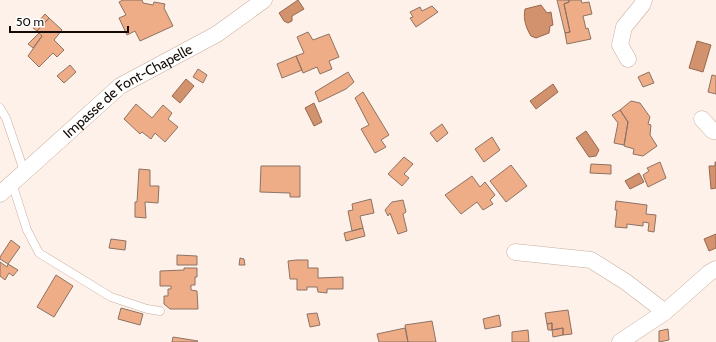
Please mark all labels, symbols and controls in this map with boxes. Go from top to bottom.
scale bar [10,8,128,34]
text: 50 m [16,14,44,29]
street label: Impasse de Font-Chapelle [59,40,196,142]

